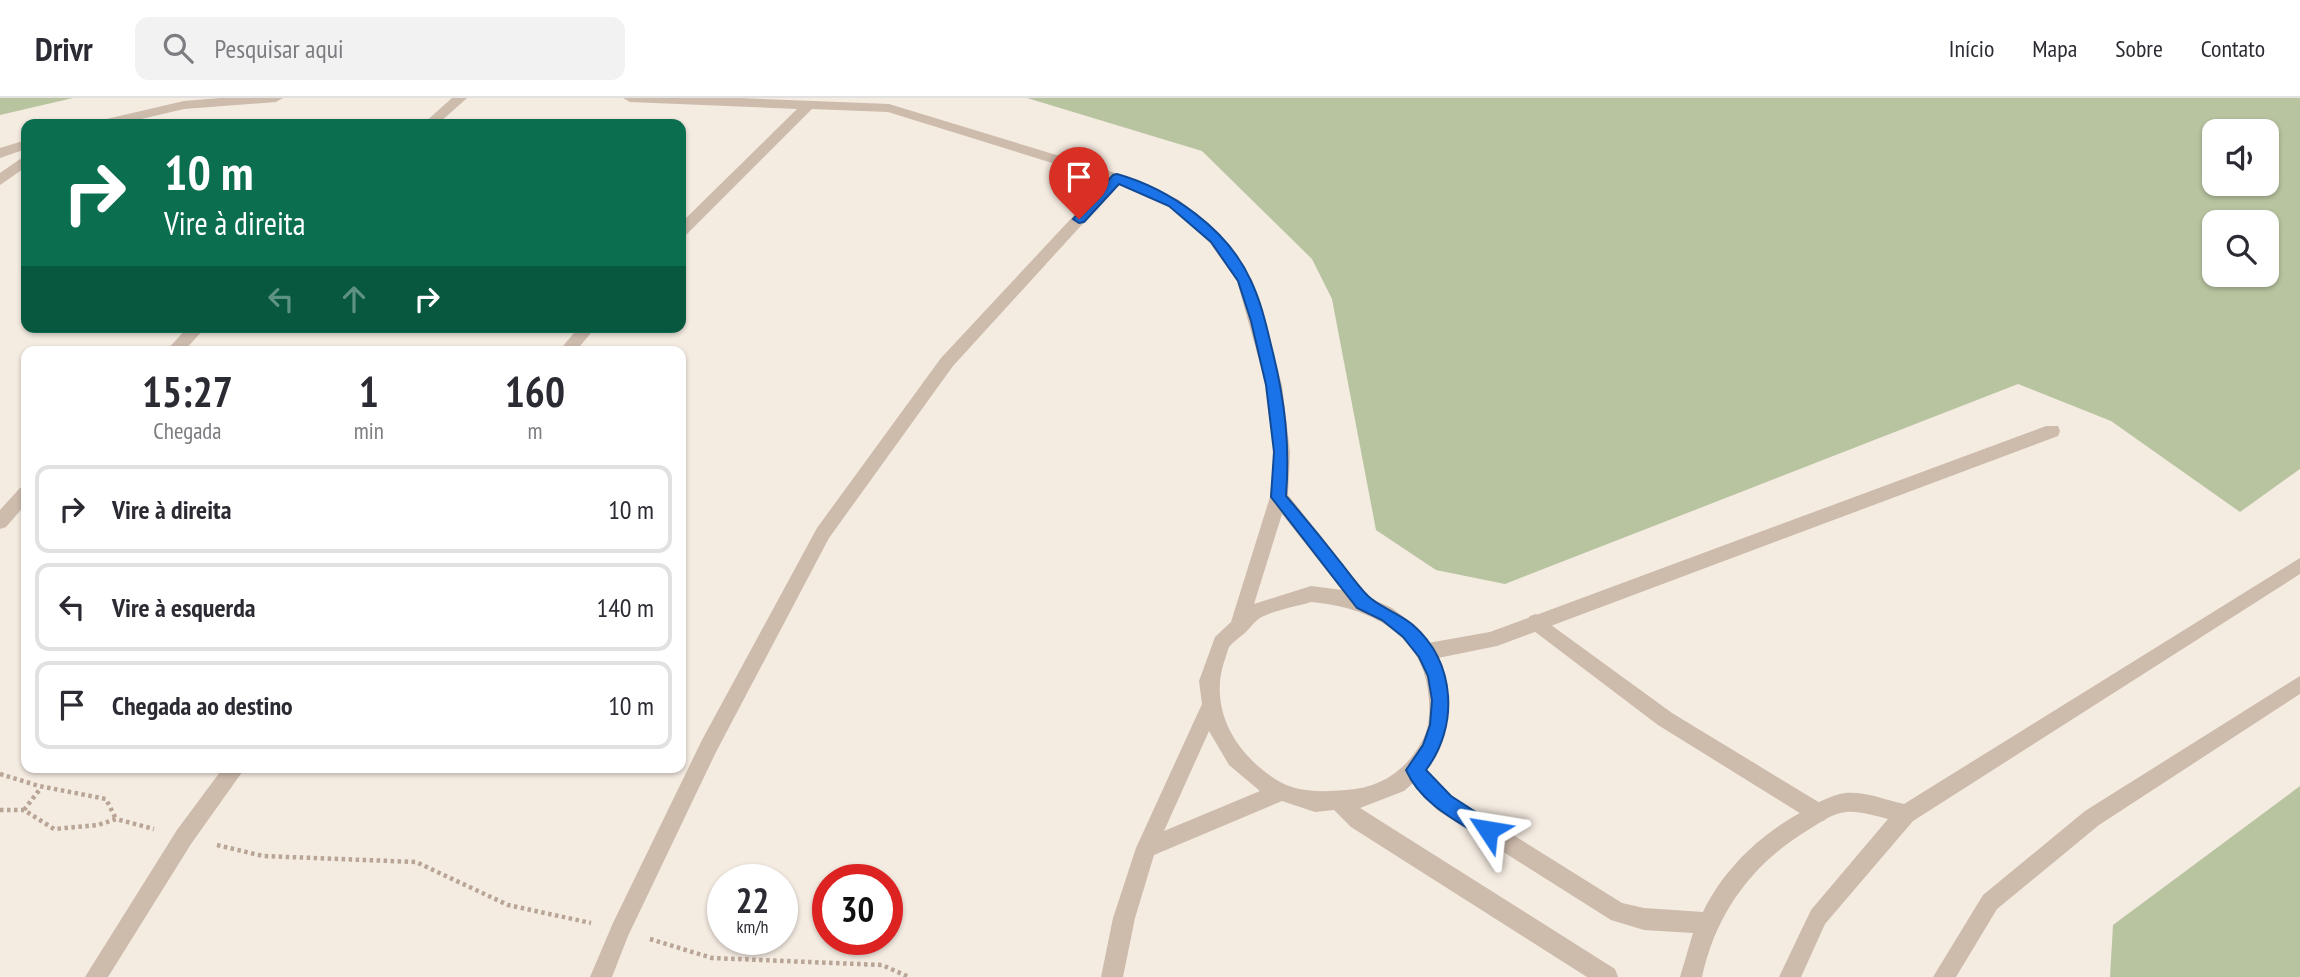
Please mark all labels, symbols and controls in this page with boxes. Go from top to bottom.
search box [135,17,625,80]
text: Drivr [35,27,93,70]
icon: search [159,29,197,67]
text: Pesquisar aqui [215,32,344,65]
text: Início [1949,33,1994,64]
text: Mapa [2032,33,2077,64]
text: Sobre [2115,33,2163,64]
text: Contato [2201,33,2265,64]
map controls [2202,119,2279,287]
button: sound [2202,119,2279,196]
text: 10 m [164,140,253,204]
icon: right [49,147,140,238]
pin [1049,147,1109,219]
icon: arrive [1060,158,1098,196]
text: Vire à direita [164,202,305,244]
button: search [2202,210,2279,287]
icon: left [262,280,300,318]
icon: ahead [335,280,373,318]
icon: right [408,280,446,318]
text: 15:27 [142,364,233,419]
text: 1 [359,364,379,419]
text: 160 [505,364,565,419]
text: Chegada [153,416,222,445]
text: min [354,416,384,445]
text: m [527,416,542,445]
icon: right [53,490,91,528]
text: Vire à direita [112,493,231,526]
text: 10 m [608,493,654,526]
icon: left [53,588,91,626]
text: Vire à esquerda [112,591,255,624]
text: 140 m [596,591,654,624]
icon: arrive [53,686,91,724]
text: Chegada ao destino [112,689,293,722]
text: 10 m [608,689,654,722]
position arrow [1451,793,1525,867]
speed limit sign: 30 [812,864,903,955]
text: 22 [736,877,769,923]
text: km/h [737,915,768,938]

